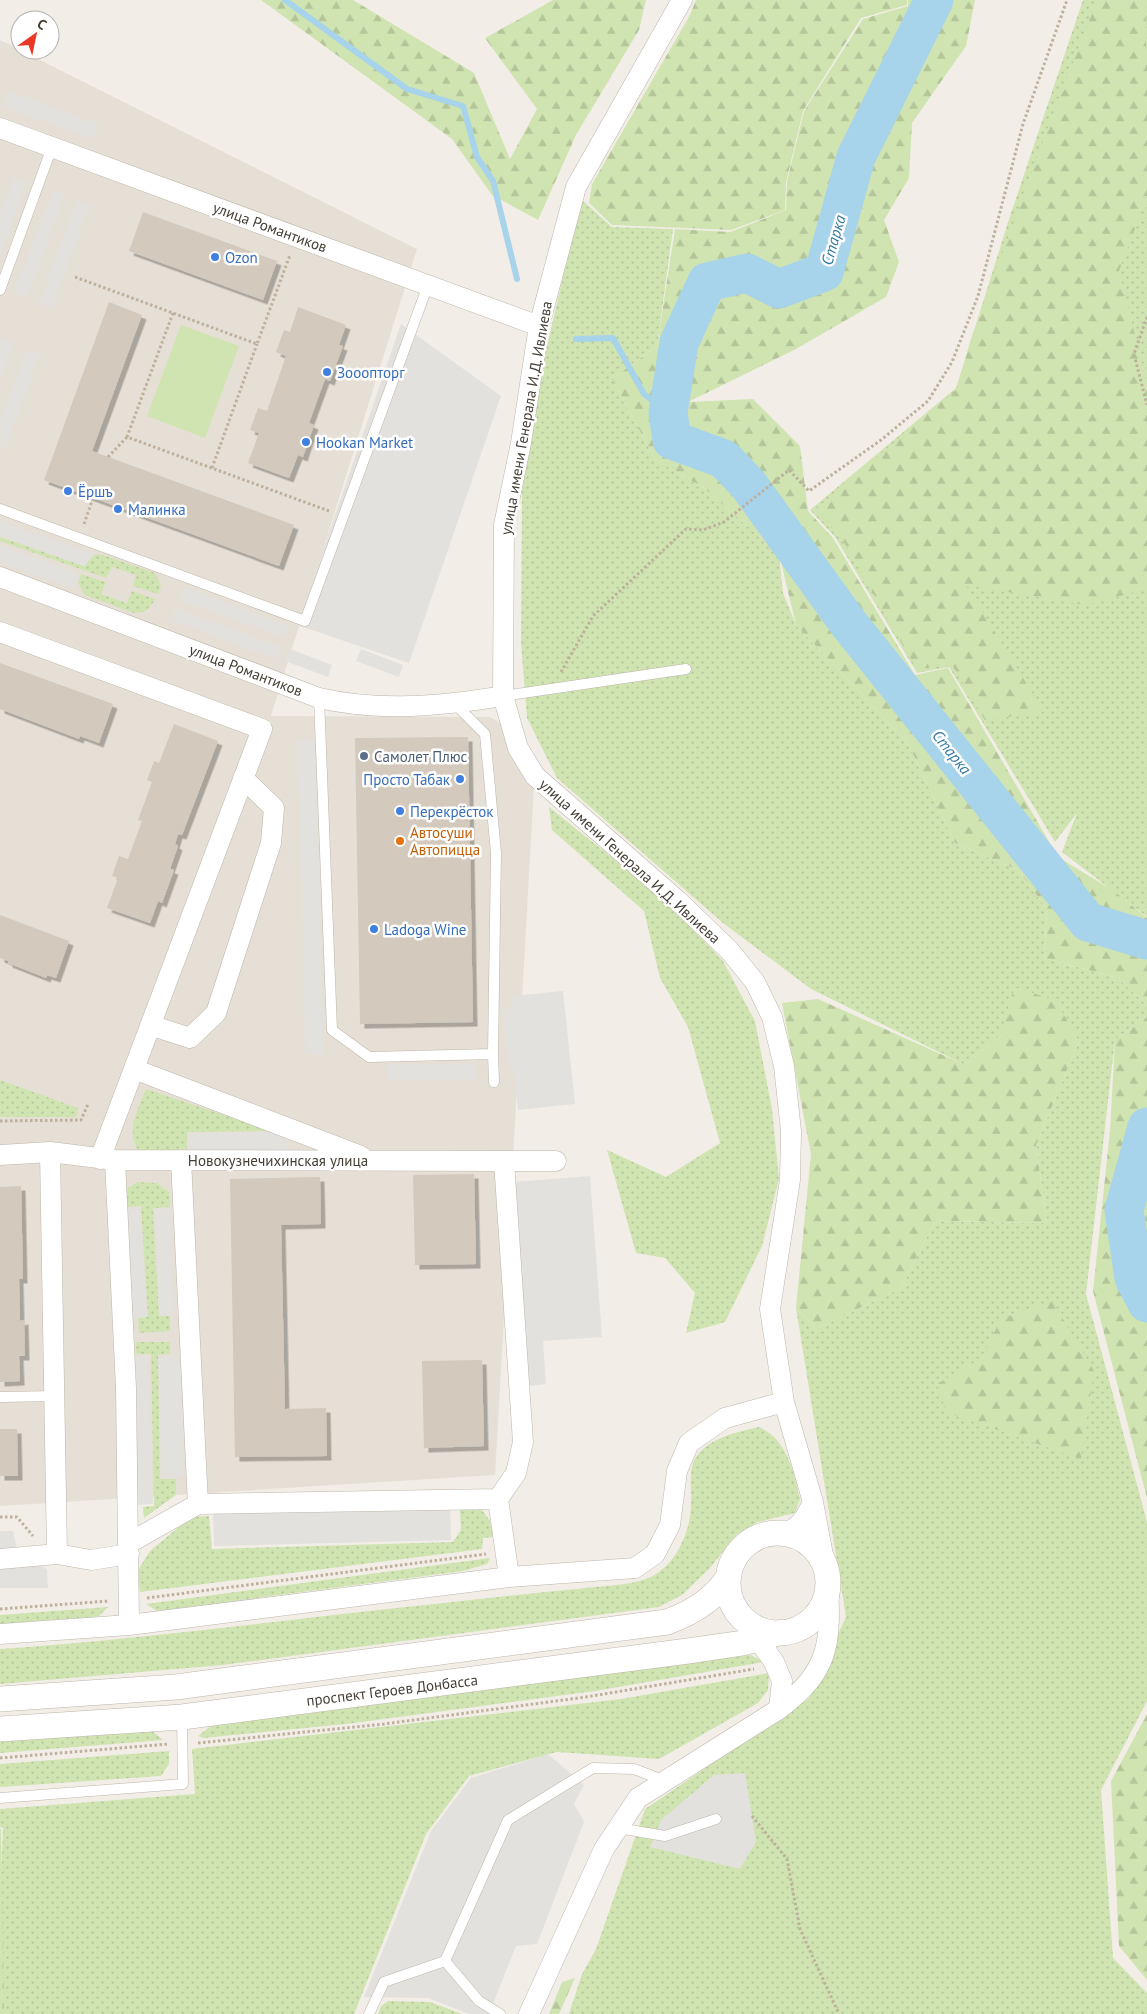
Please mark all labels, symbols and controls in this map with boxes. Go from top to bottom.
north arrow [10,10,60,60]
text: С [34,14,50,34]
street label: улица Романтиков [210,198,330,256]
water label: Старка [816,212,850,267]
place label: Ozon [225,248,258,267]
marker: Ozon [209,251,221,263]
street label: улица имени Генерала И.Д. Ивлиева [496,299,556,537]
place label: Зооопторг [337,363,405,382]
marker: Зооопторг [321,366,333,378]
place label: Hookan Market [316,433,413,452]
marker: Hookan Market [300,436,312,448]
place label: Ёршъ [78,482,113,501]
marker: Ёршъ [62,485,74,497]
place label: Малинка [128,500,186,519]
marker: Малинка [112,503,124,515]
street label: улица Романтиков [187,640,305,700]
water label: Старка [928,726,976,778]
place label: Самолет Плюс [374,747,468,766]
marker: Самолет Плюс [358,750,370,762]
place label: Просто Табак [363,770,451,789]
marker: Просто Табак [454,773,466,785]
street label: улица имени Генерала И.Д. Ивлиева [535,775,725,947]
place label: Перекрёсток [410,802,494,821]
marker: Перекрёсток [394,805,406,817]
place label: Автосуши Автопицца [410,823,480,859]
marker: Автосуши Автопицца [394,835,406,847]
place label: Ladoga Wine [384,920,467,939]
marker: Ladoga Wine [368,923,380,935]
street label: Новокузнечихинская улица [188,1151,368,1170]
street label: проспект Героев Донбасса [305,1670,479,1710]

